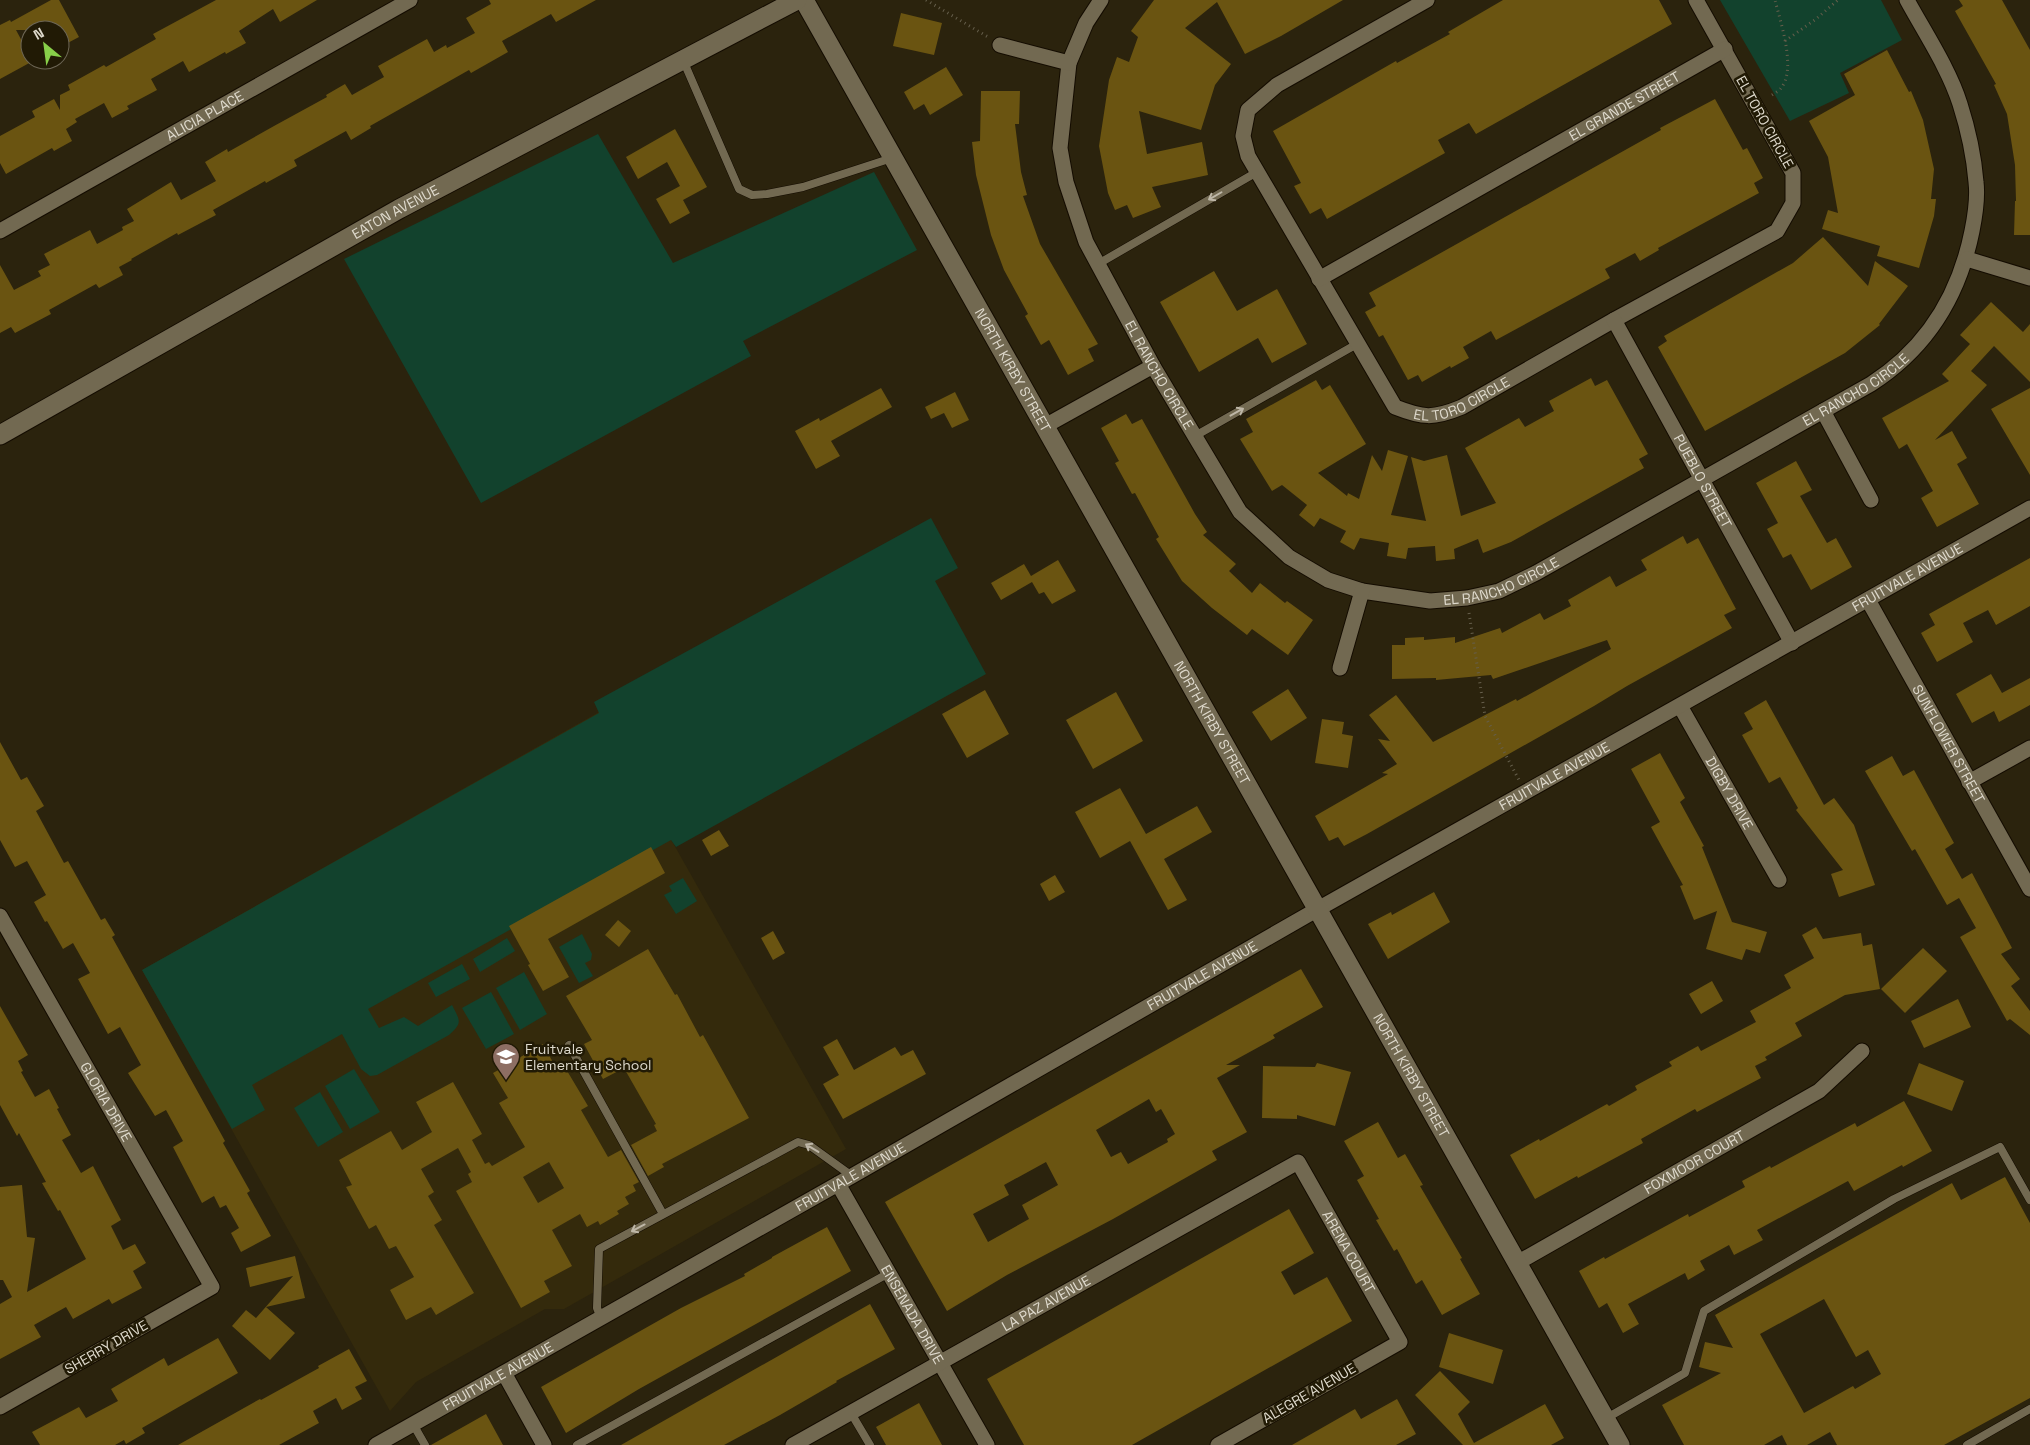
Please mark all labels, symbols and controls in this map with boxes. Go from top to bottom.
north arrow [20,20,70,70]
text: N [30,23,47,44]
street label: EL GRANDE STREET [1566,67,1683,145]
street label: EL TORO CIRCLE [1732,73,1798,172]
street label: ALICIA PLACE [163,87,247,145]
street label: EATON AVENUE [349,181,442,243]
one-way arrow [1209,192,1223,202]
street label: NORTH KIRBY STREET [971,305,1055,435]
street label: EL RANCHO CIRCLE [1121,317,1198,433]
street label: EL RANCHO CIRCLE [1799,349,1913,430]
street label: EL TORO CIRCLE [1412,373,1513,425]
one-way arrow [1230,406,1244,416]
street label: PUEBLO STREET [1670,431,1736,531]
street label: FRUITVALE AVENUE [1849,539,1966,616]
street label: EL RANCHO CIRCLE [1443,553,1562,609]
street label: NORTH KIRBY STREET [1170,658,1254,788]
street label: SUNFLOWER STREET [1908,681,1989,806]
street label: FRUITVALE AVENUE [1496,738,1613,814]
street label: DIGBY DRIVE [1702,753,1757,833]
street label: FRUITVALE AVENUE [1143,937,1260,1014]
street label: NORTH KIRBY STREET [1369,1010,1453,1141]
place label: Fruitvale Elementary School [525,1040,651,1074]
school or university icon: Fruitvale Elementary School [491,1042,521,1081]
street label: GLORIA DRIVE [76,1059,136,1145]
street label: FOXMOOR COURT [1641,1126,1748,1198]
street label: FRUITVALE AVENUE [792,1138,909,1215]
one-way arrow [806,1143,820,1153]
street label: ARENA COURT [1318,1207,1379,1296]
one-way arrow [631,1223,646,1233]
street label: ENSENADA DRIVE [877,1261,948,1367]
street label: LA PAZ AVENUE [998,1271,1094,1335]
street label: SHERRY DRIVE [61,1316,151,1378]
street label: FRUITVALE AVENUE [439,1338,557,1415]
street label: ALEGRE AVENUE [1259,1359,1359,1427]

